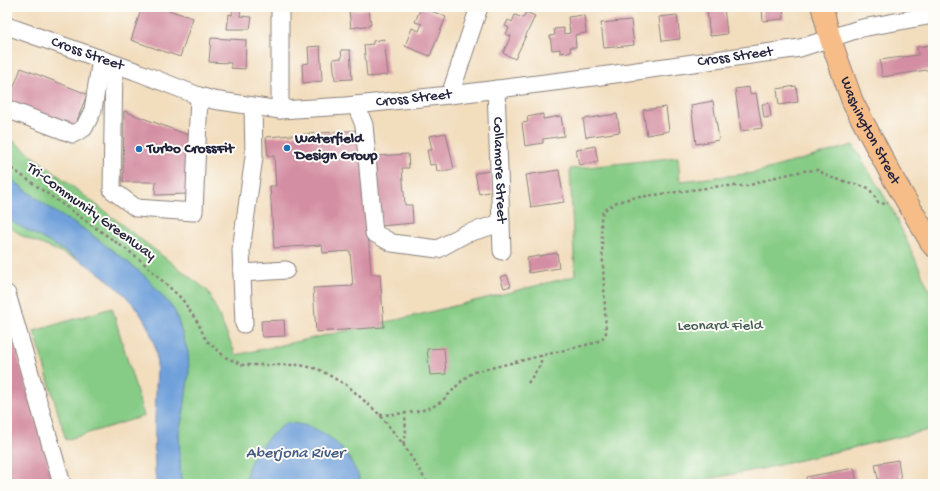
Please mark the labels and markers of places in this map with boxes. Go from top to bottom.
place label: Waterfield Design Group [293,130,378,165]
place label: Turbo CrossFit [146,140,236,158]
marker: Waterfield Design Group [282,143,292,153]
marker: Turbo CrossFit [134,144,144,154]

